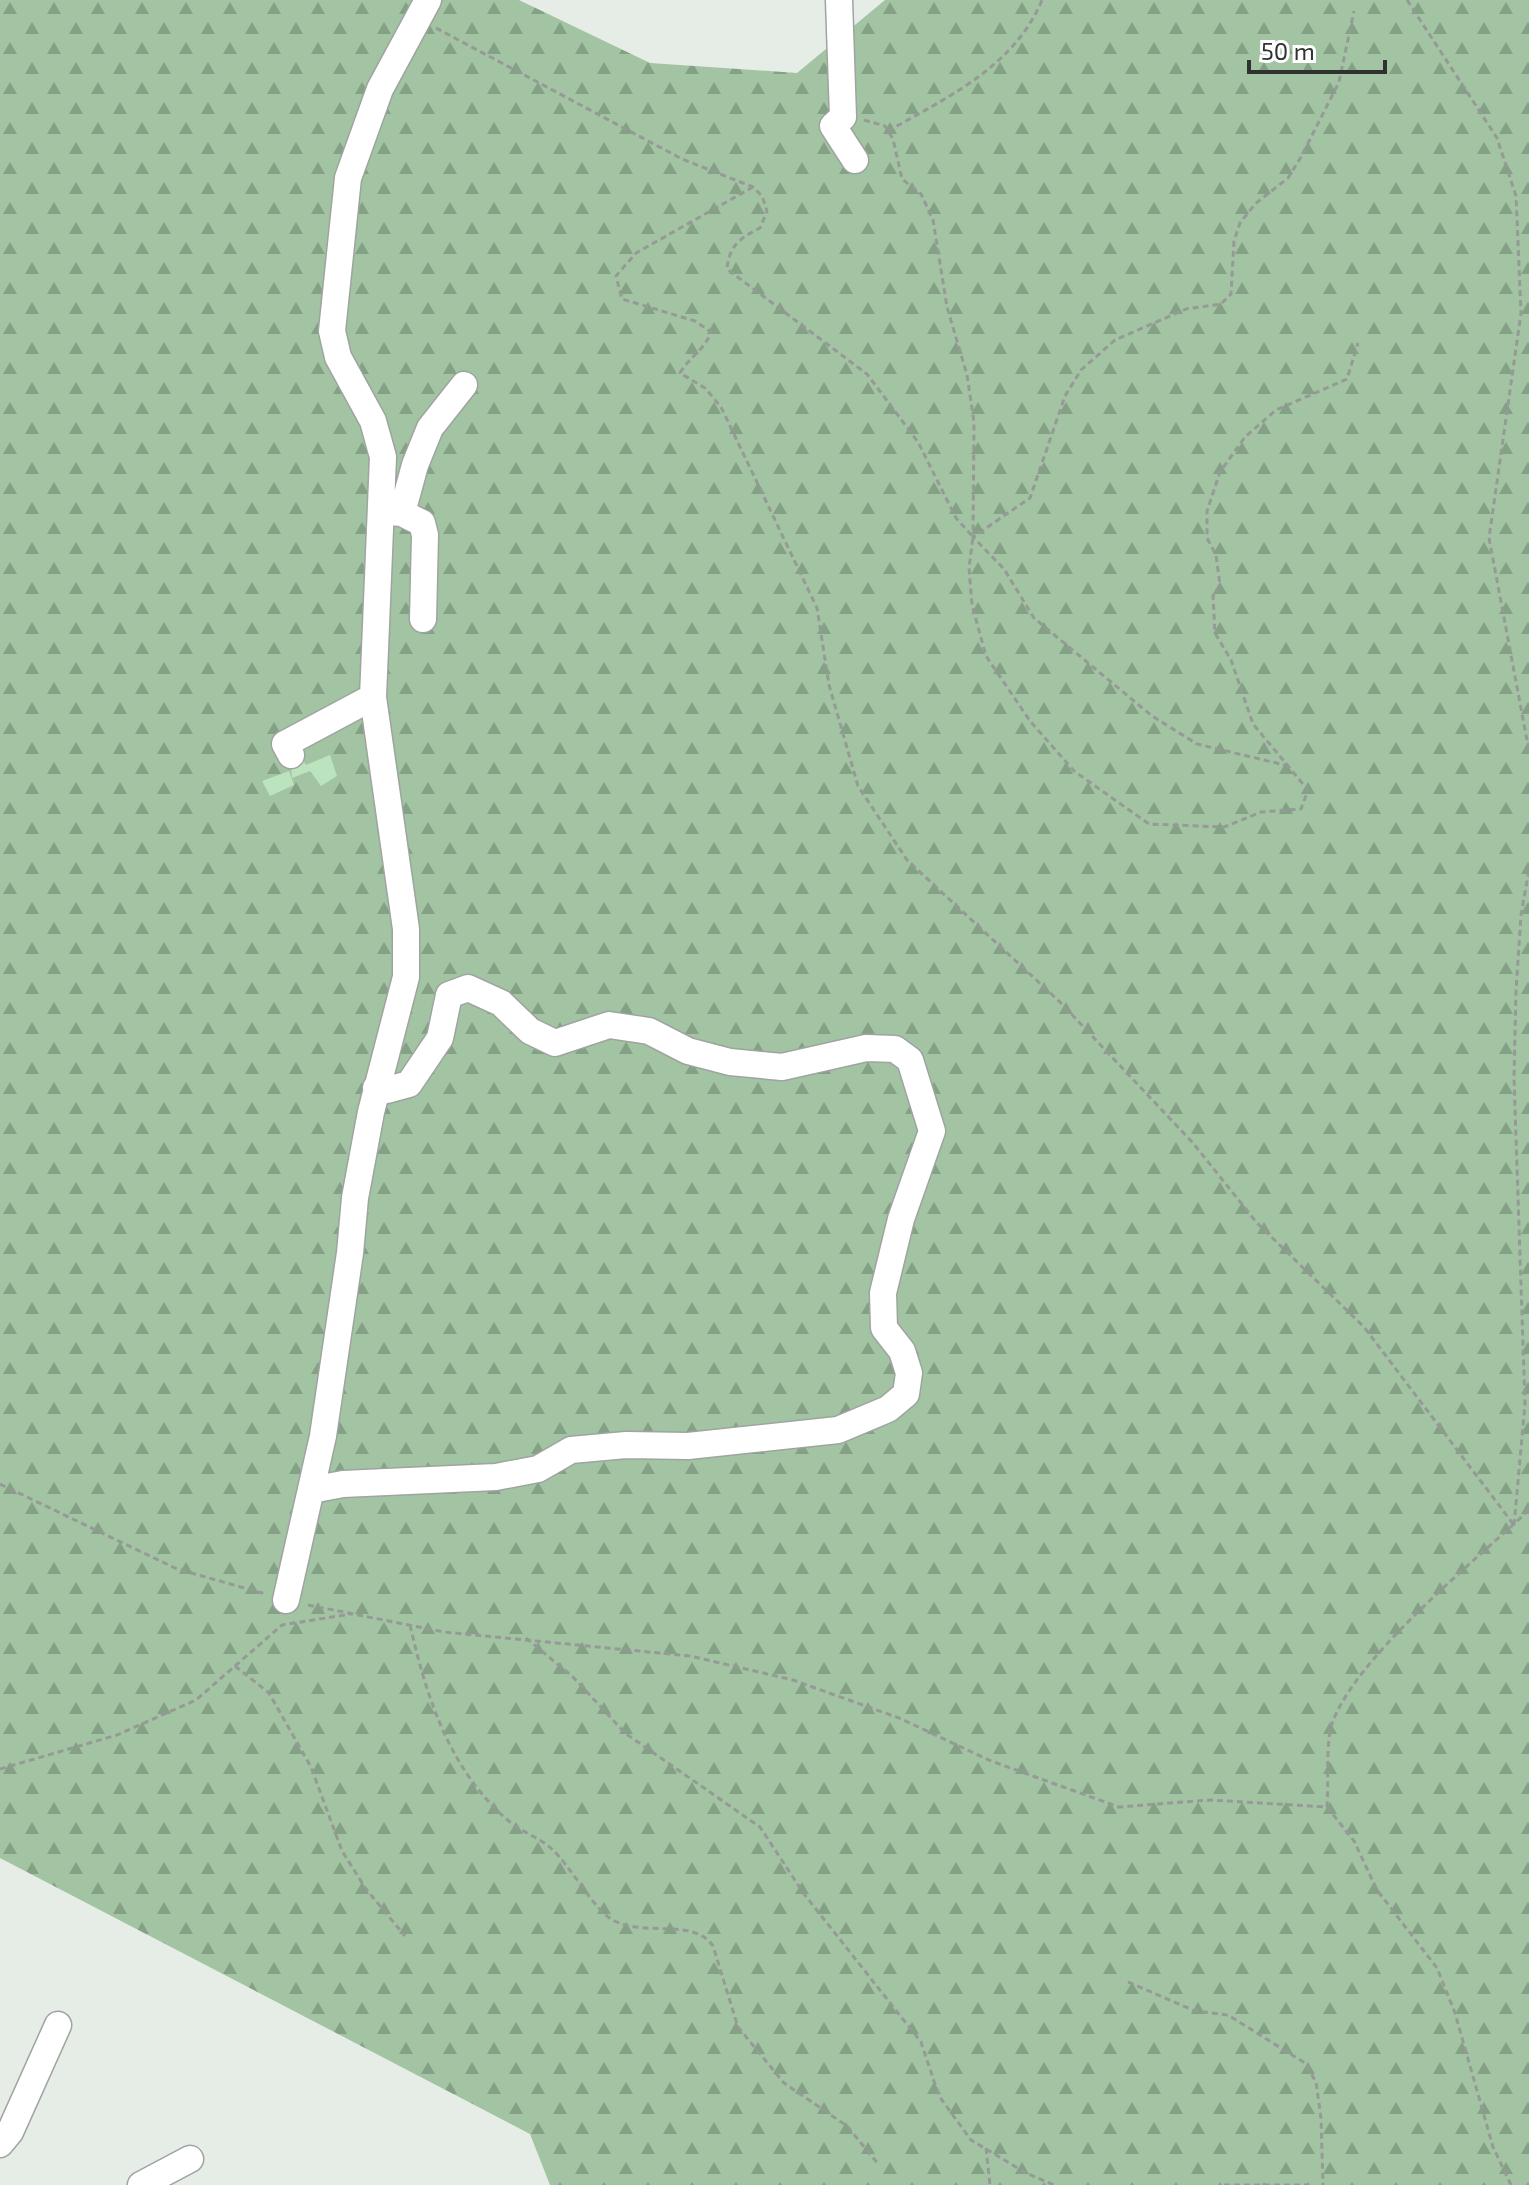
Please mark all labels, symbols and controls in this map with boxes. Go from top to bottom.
scale bar [1249,24,1385,74]
text: 50 m [1261,36,1315,65]

